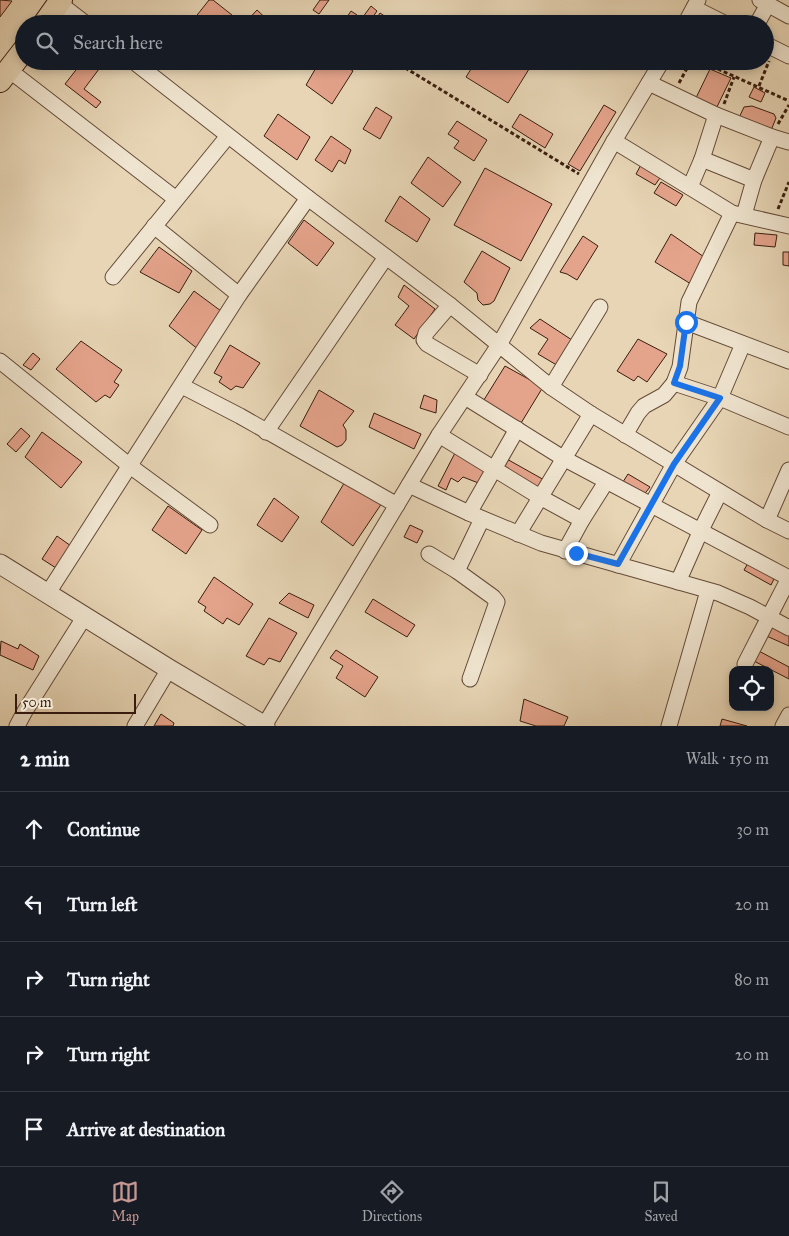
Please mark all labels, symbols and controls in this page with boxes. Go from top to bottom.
search box [15,15,774,70]
icon: search [33,29,61,57]
text: Search here [73,31,163,54]
route start [675,311,698,334]
route end [565,542,588,565]
map controls [729,666,774,711]
button: locate [729,666,774,711]
scale bar [15,691,136,714]
text: 50 m [22,694,51,711]
text: 2 min [20,746,70,772]
text: Walk · 150 m [686,749,769,768]
icon: ahead [20,815,48,843]
text: Continue [67,818,140,841]
text: 30 m [736,820,769,839]
icon: left [20,890,48,918]
text: Turn left [67,893,137,916]
text: 20 m [735,895,769,914]
icon: right [20,965,48,993]
text: Turn right [67,968,150,991]
text: 80 m [734,970,769,989]
icon: right [20,1040,48,1068]
text: Turn right [67,1043,150,1066]
text: 20 m [735,1045,769,1064]
icon: arrive [20,1115,48,1143]
text: Arrive at destination [67,1118,225,1141]
tab: Map [111,1178,139,1225]
tab: Directions [362,1178,422,1225]
tab: Saved [645,1178,678,1225]

